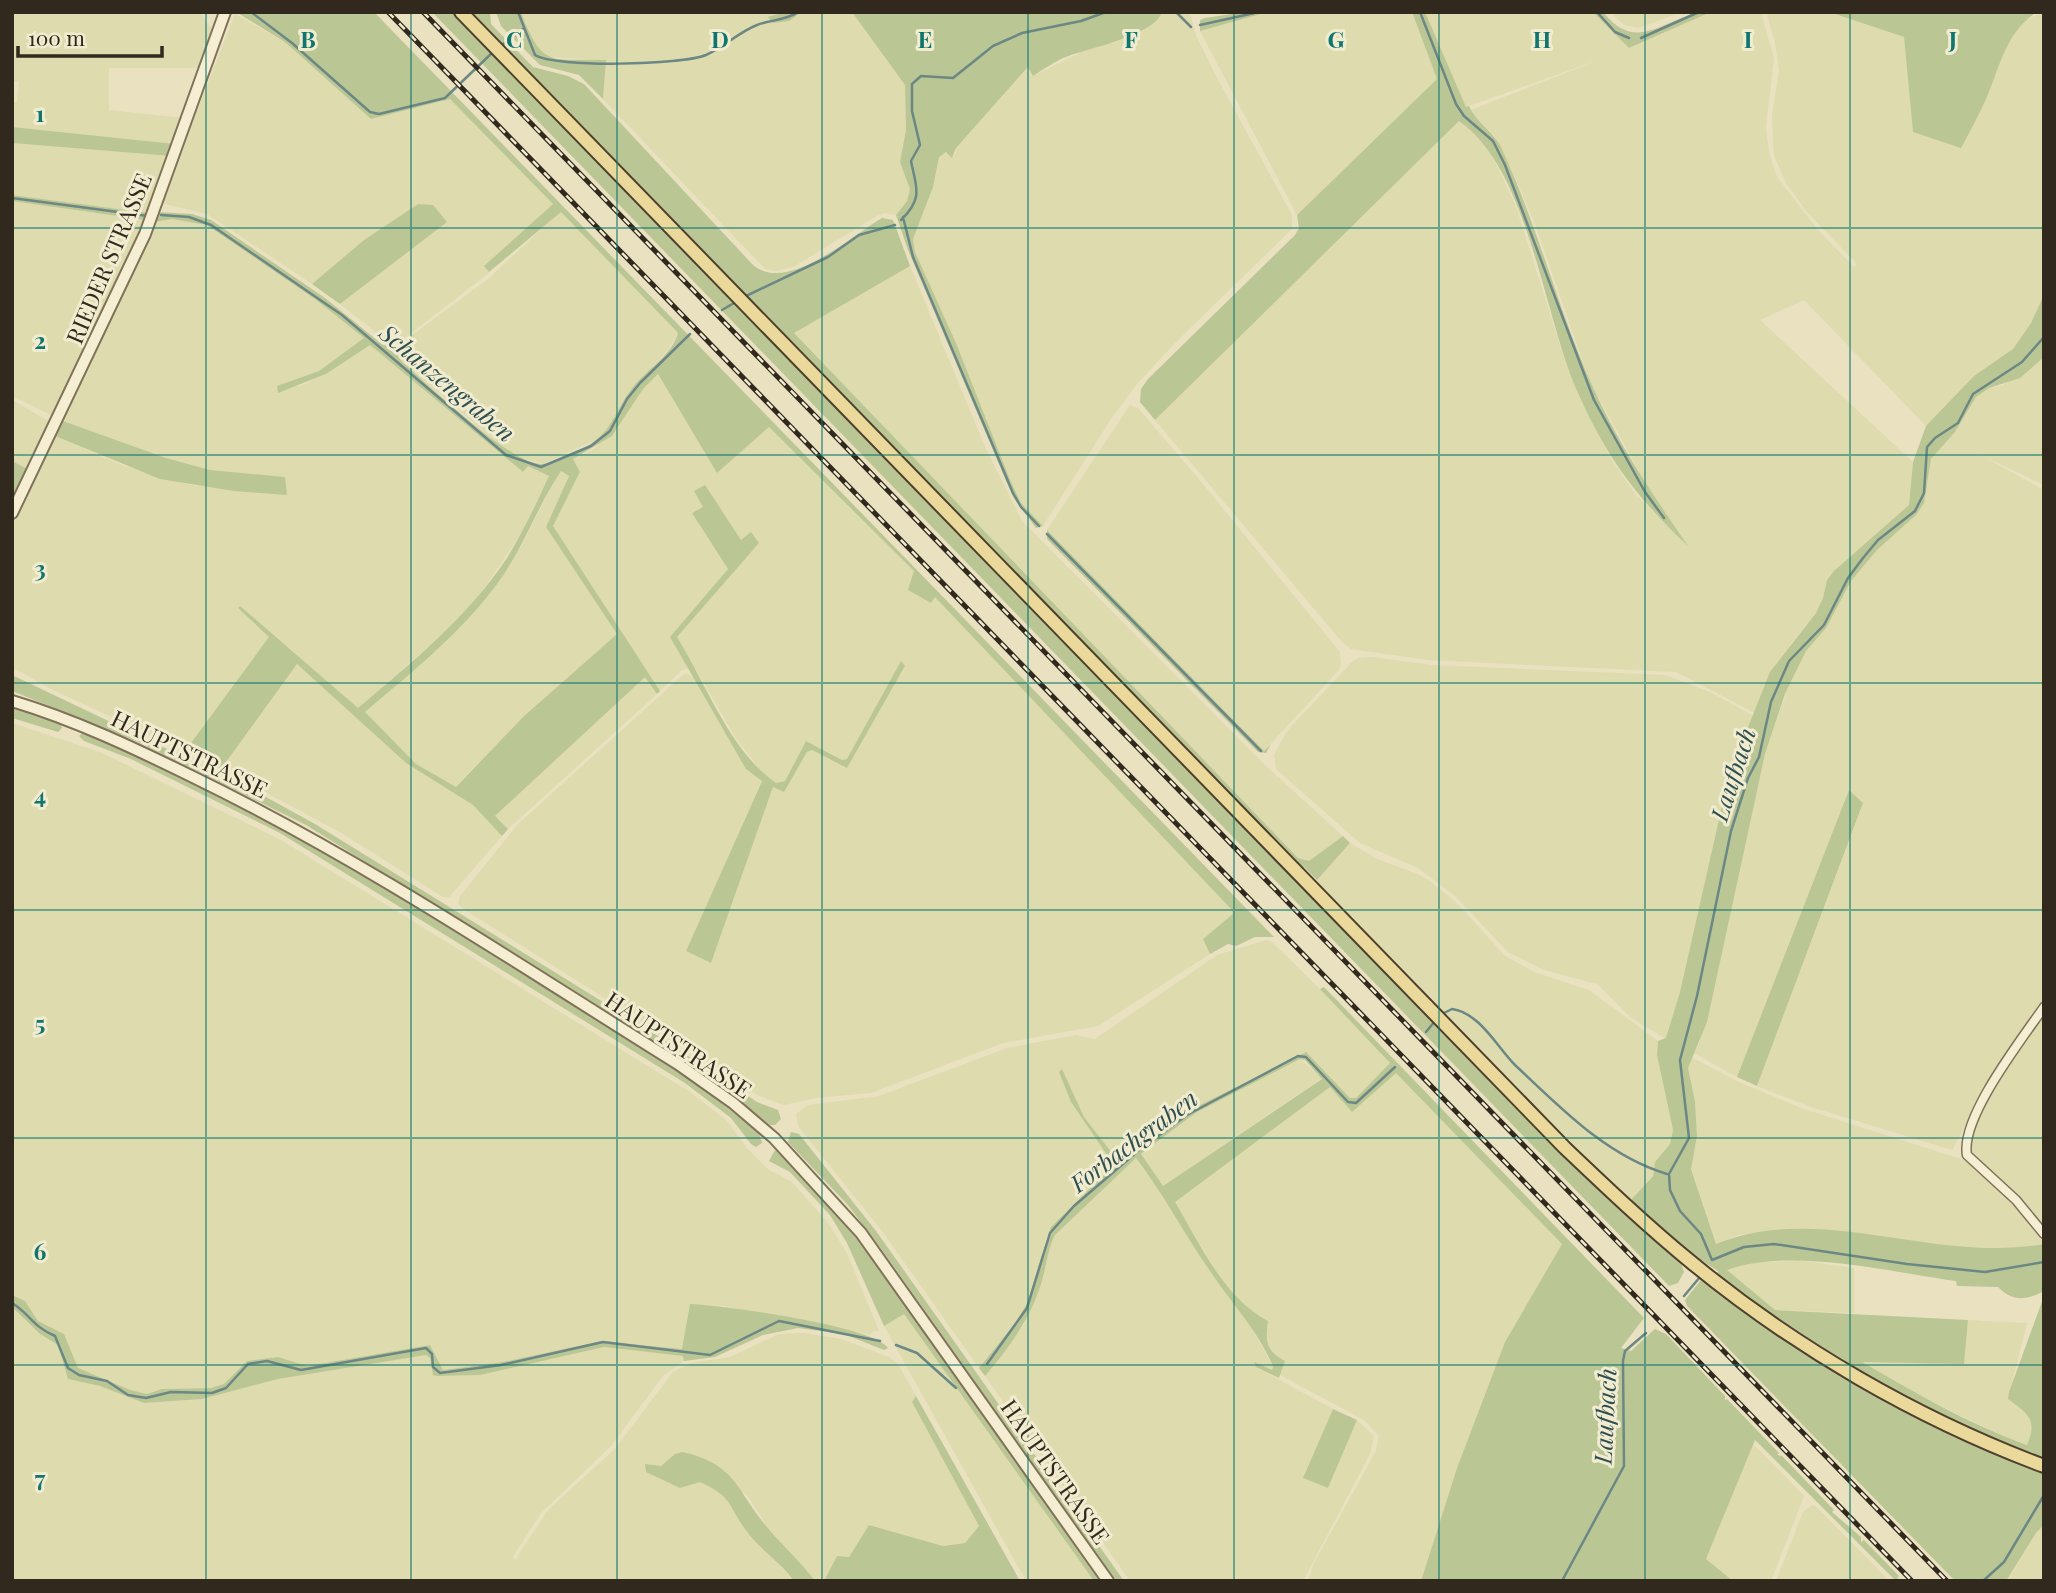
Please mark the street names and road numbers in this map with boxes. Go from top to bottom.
street label: RIEDER STRASSE [58,168,158,348]
street label: HAUPTSTRASSE [107,702,273,804]
street label: HAUPTSTRASSE [600,984,758,1104]
street label: HAUPTSTRASSE [994,1392,1118,1550]

